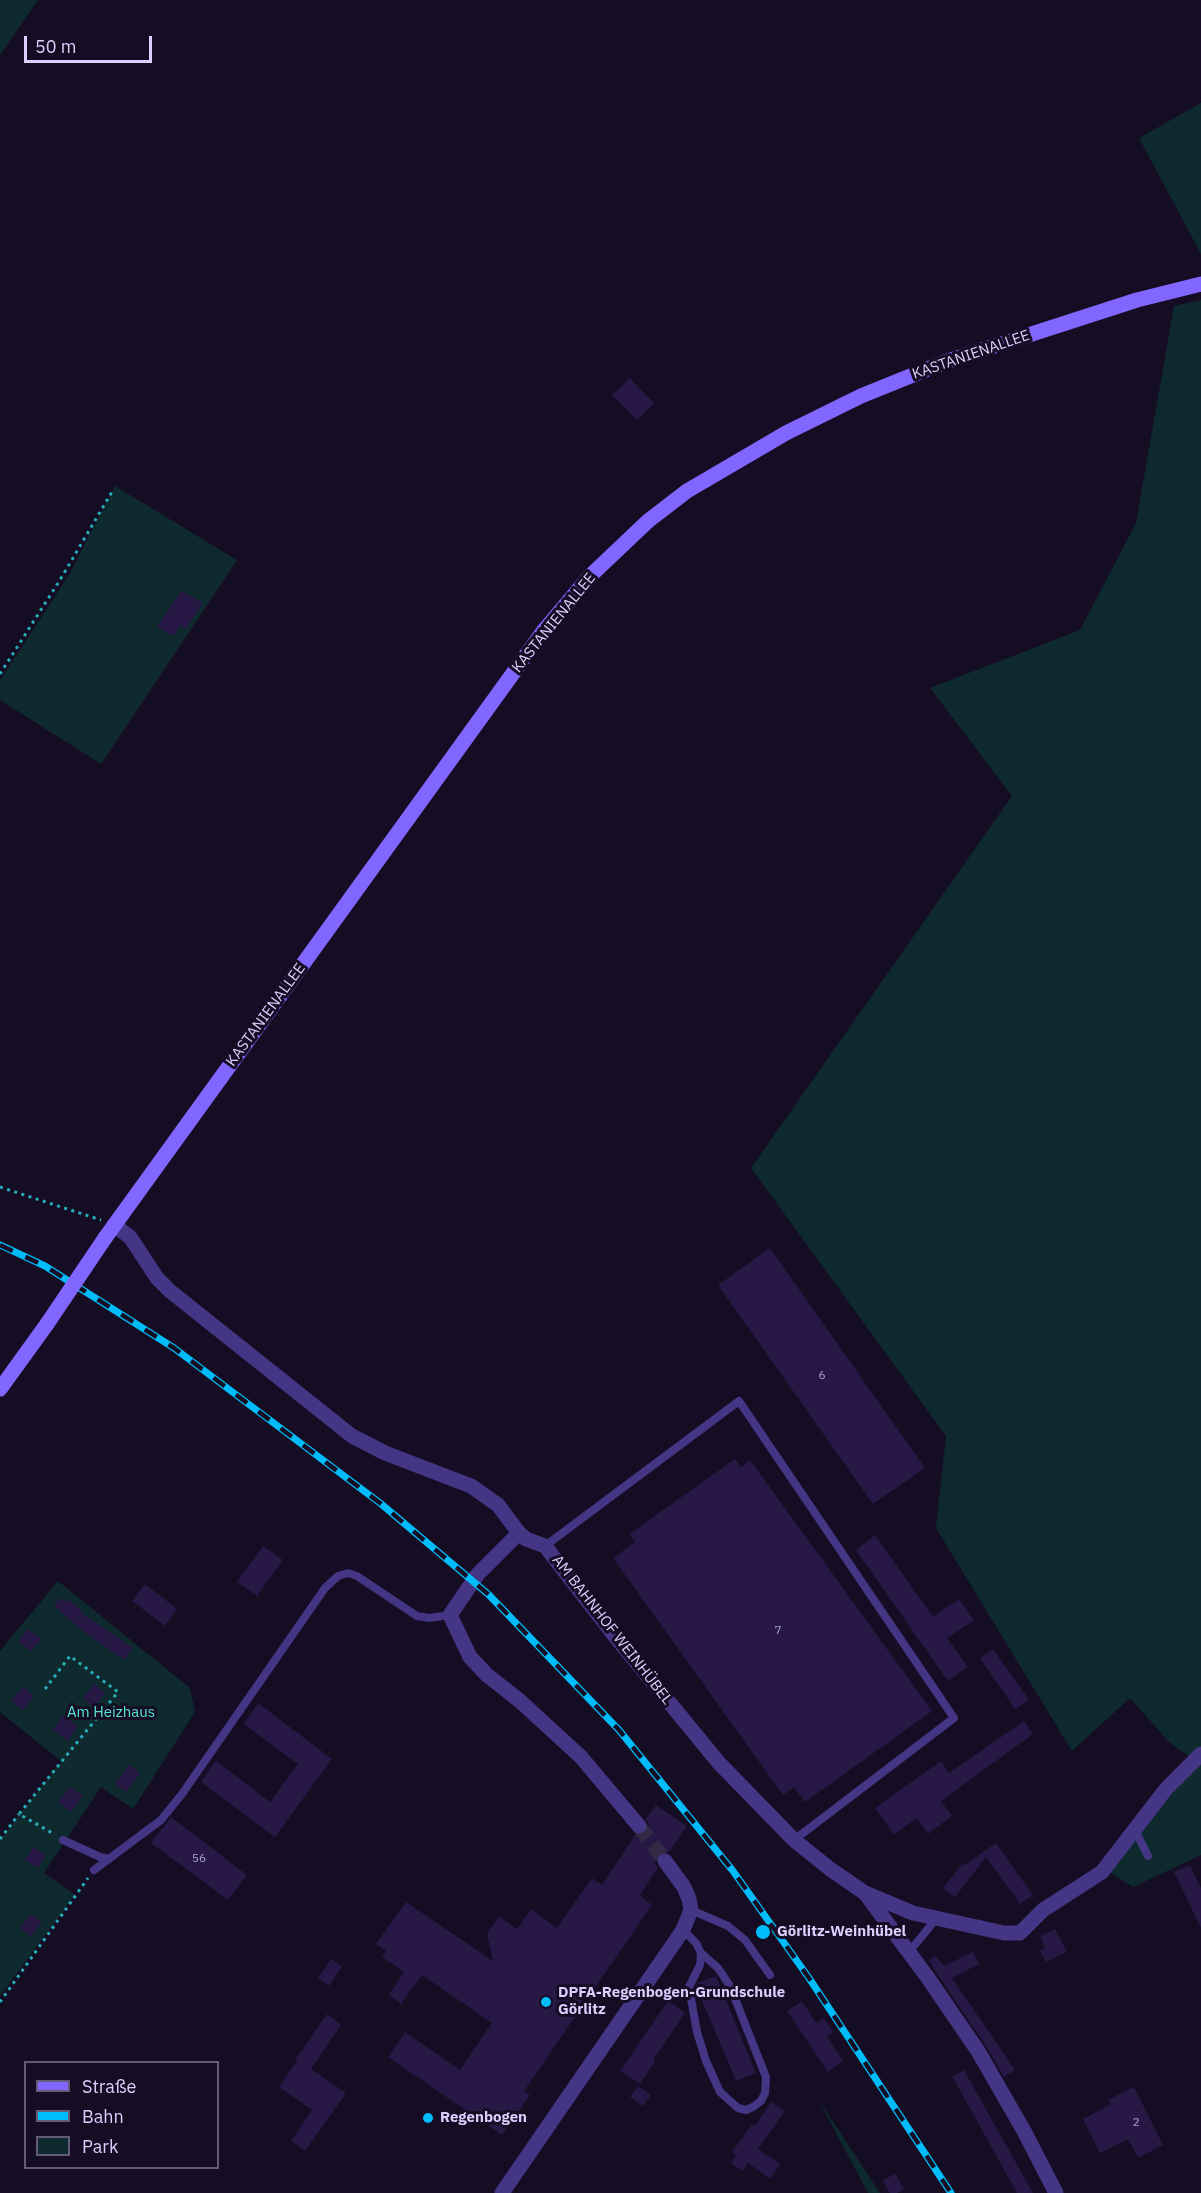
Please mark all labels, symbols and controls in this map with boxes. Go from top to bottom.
scale bar [27,24,154,62]
text: 50 m [35,35,77,58]
street label: KASTANIENALLEE [910,326,1032,384]
street label: KASTANIENALLEE [508,570,600,676]
street label: KASTANIENALLEE [223,960,309,1070]
house number: 6 [818,1369,826,1383]
street label: AM BAHNHOF WEINHÜBEL [548,1552,676,1708]
house number: 7 [774,1624,782,1638]
park label: Am Heizhaus [67,1704,155,1722]
house number: 56 [192,1852,206,1866]
marker: Görlitz-Weinhübel [754,1923,772,1941]
place label: Görlitz-Weinhübel [777,1923,906,1941]
place label: DPFA-Regenbogen-Grundschule Görlitz [558,1984,785,2019]
marker: DPFA-Regenbogen-Grundschule Görlitz [539,1995,553,2009]
legend [24,2061,219,2169]
text: Straße [82,2075,136,2098]
text: Bahn [82,2105,124,2128]
place label: Regenbogen [440,2109,527,2127]
marker: Regenbogen [421,2111,435,2125]
house number: 2 [1132,2116,1140,2130]
text: Park [82,2135,118,2158]

